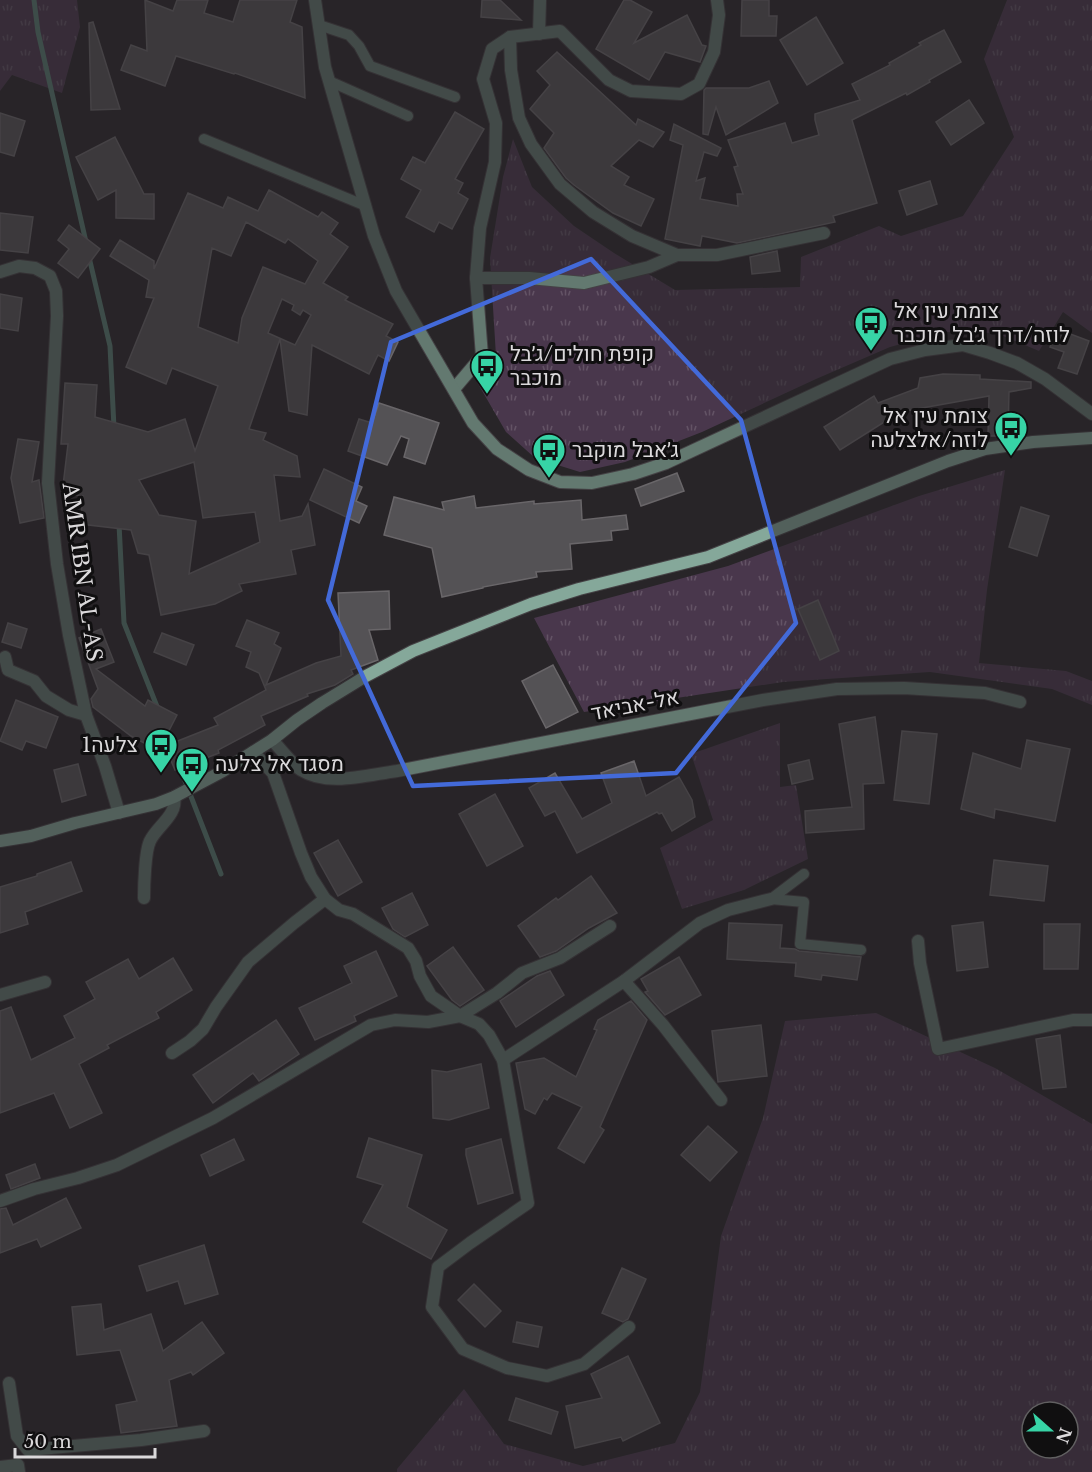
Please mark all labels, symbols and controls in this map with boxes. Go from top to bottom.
place label: צומת עין אל לוזה/דרך ג׳בל מוכבר [894,298,1070,348]
bus stop icon: צומת עין אל לוזה/דרך ג׳בל מוכבר [853,305,889,352]
place label: קופת חולים/ג׳בל מוכבר [510,341,654,391]
bus stop icon: קופת חולים/ג׳בל מוכבר [469,348,505,395]
place label: צומת עין אל לוזה/אלצלעה [871,403,988,453]
bus stop icon: צומת עין אל לוזה/אלצלעה [993,410,1029,457]
bus stop icon: ג׳אבל מוקבר [531,432,567,479]
place label: ג׳אבל מוקבר [572,437,679,463]
street label: AMR IBN AL-AS [56,480,107,663]
street label: אל-אביאד [589,684,681,726]
bus stop icon: צלעה1 [143,727,179,774]
place label: צלעה1 [82,732,138,758]
bus stop icon: מסגד אל צלעה [174,746,210,793]
place label: מסגד אל צלעה [215,751,344,777]
north arrow [1020,1400,1080,1460]
scale bar [15,1421,154,1459]
text: N [1052,1425,1076,1446]
text: 50 m [24,1431,72,1453]

